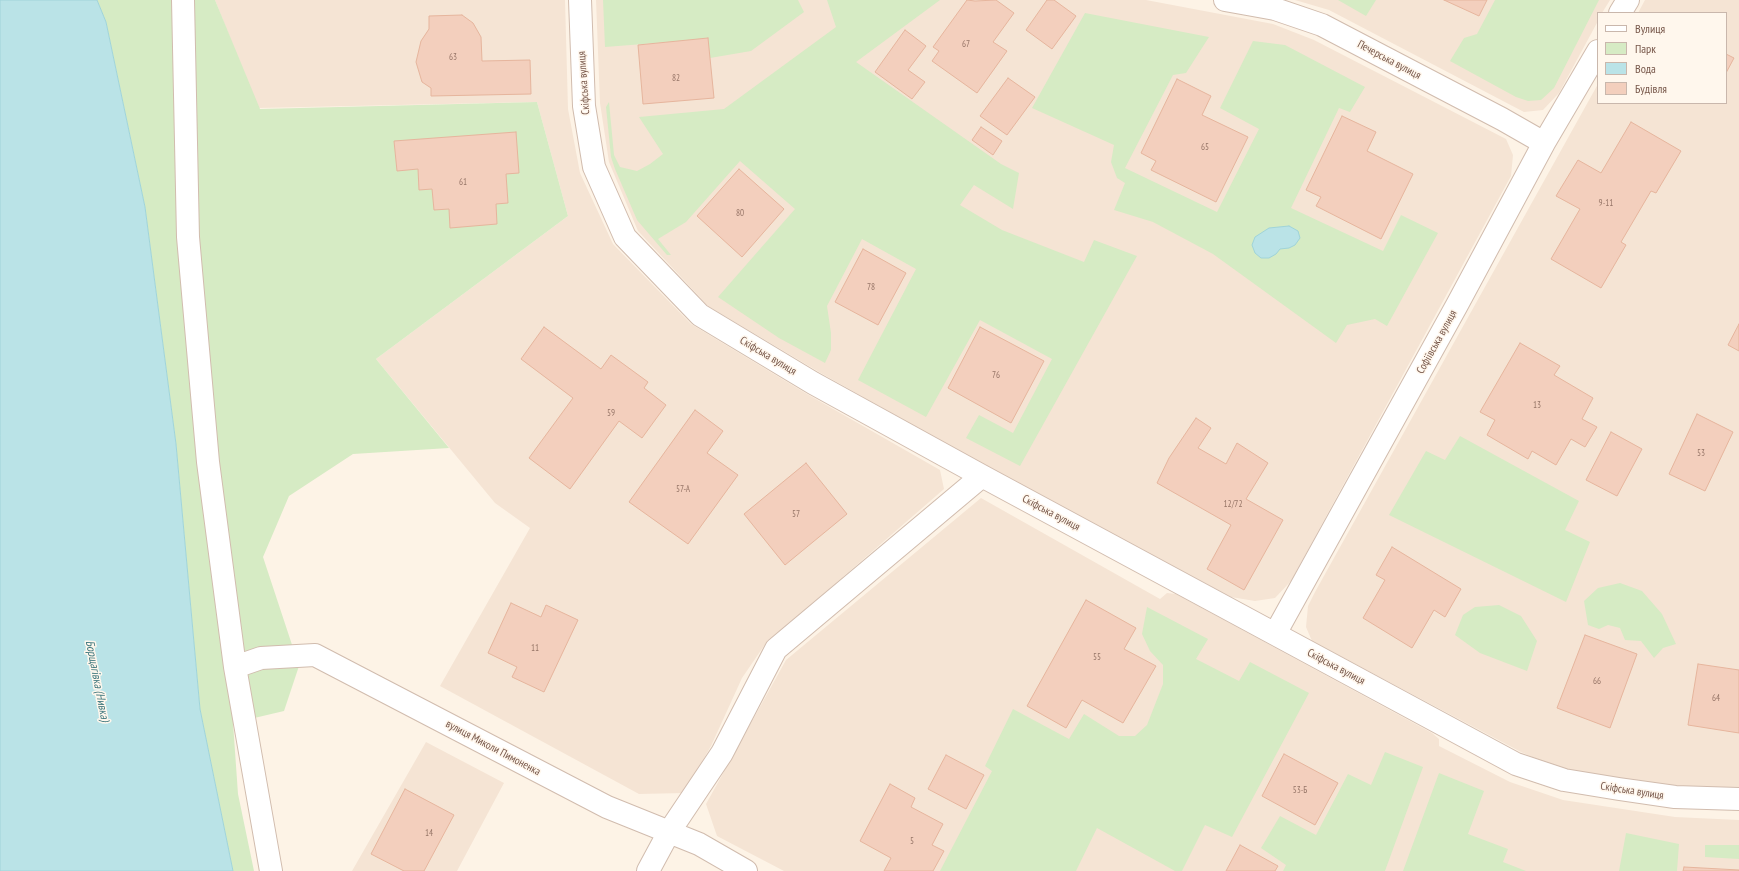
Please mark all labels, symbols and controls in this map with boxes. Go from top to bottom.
legend [1597,12,1727,104]
text: Вулиця [1635,21,1665,36]
street label: Печерська вулиця [1355,38,1423,82]
house number: 67 [962,39,970,49]
text: Парк [1635,41,1656,56]
street label: Скіфська вулиця [575,51,593,115]
house number: 63 [449,52,457,62]
text: Вода [1635,61,1656,76]
house number: 82 [672,73,680,83]
text: Будівля [1635,81,1667,96]
house number: 65 [1201,142,1209,152]
house number: 61 [459,177,467,187]
house number: 9-11 [1599,198,1613,208]
house number: 80 [736,208,744,218]
house number: 78 [867,282,875,292]
street label: Софіївська вулиця [1414,308,1460,376]
street label: Скіфська вулиця [737,334,799,378]
house number: 76 [992,370,1000,380]
house number: 13 [1533,400,1541,410]
house number: 59 [607,408,615,418]
house number: 53 [1697,448,1705,458]
house number: 57-А [676,484,690,494]
street label: Скіфська вулиця [1020,492,1082,534]
house number: 12/72 [1224,499,1242,509]
house number: 57 [792,509,800,519]
water label: Борщагівка (Нивка) [82,639,112,723]
house number: 11 [531,643,539,653]
street label: Скіфська вулиця [1305,646,1367,688]
house number: 55 [1093,652,1101,662]
house number: 66 [1593,676,1601,686]
house number: 64 [1712,693,1720,703]
street label: вулиця Миколи Пимоненка [443,717,543,779]
street label: Скіфська вулиця [1600,780,1664,802]
house number: 53-Б [1293,785,1307,795]
house number: 14 [425,828,433,838]
house number: 5 [910,836,914,846]

